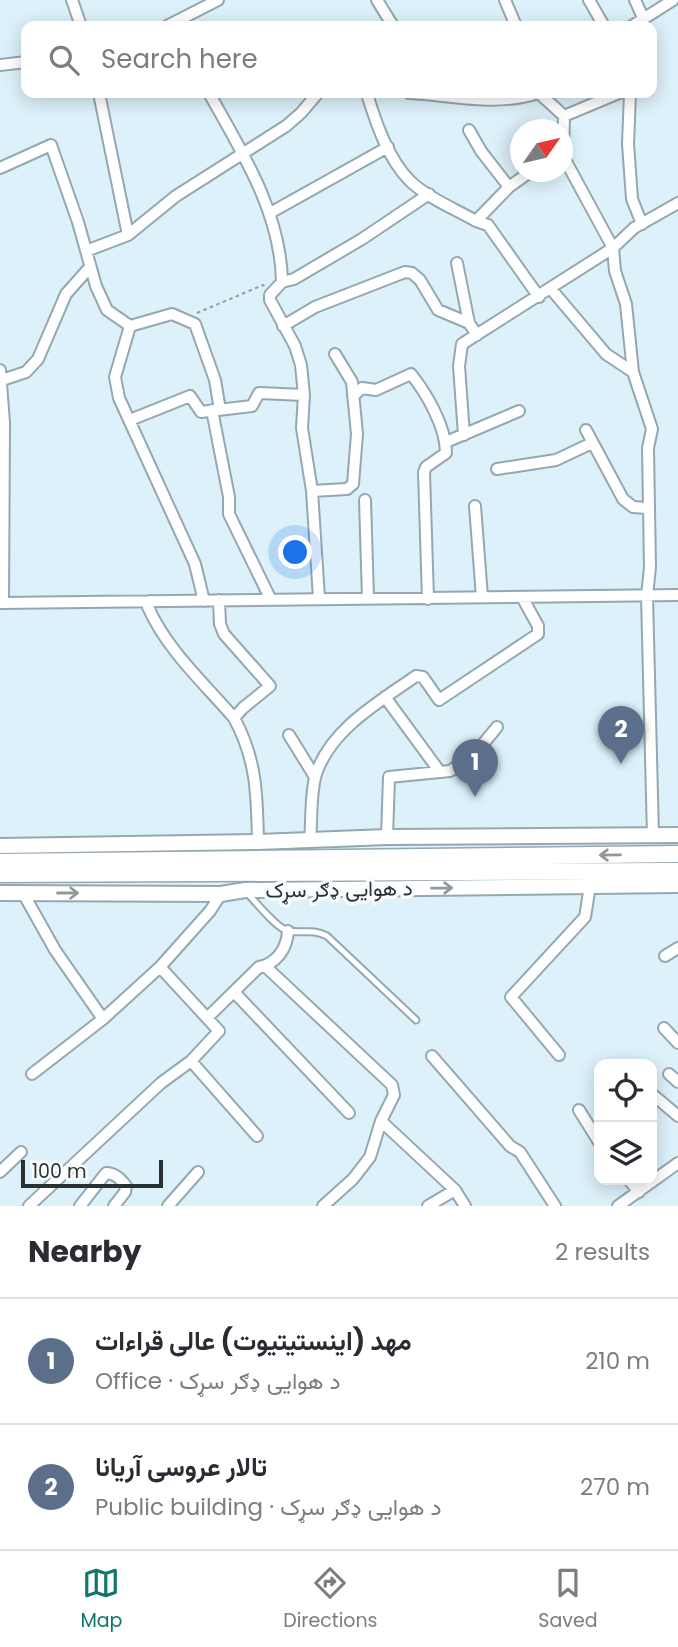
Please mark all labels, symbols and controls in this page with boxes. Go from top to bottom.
search box [21,21,657,98]
icon: search [45,41,83,79]
text: Search here [101,41,258,77]
north arrow [510,119,573,182]
your location [278,535,312,569]
pin: 2 [598,706,644,764]
pin: 1 [452,739,498,797]
one-way arrow [599,848,622,862]
street label: د هوایی ډګر سړک [265,873,413,905]
one-way arrow [431,881,454,895]
one-way arrow [56,886,79,900]
map controls [594,1059,657,1185]
button: locate [594,1059,657,1122]
button: layers [594,1122,657,1185]
scale bar [21,1157,163,1189]
text: 100 m [32,1158,87,1185]
text: Nearby [28,1230,142,1273]
text: 2 results [555,1236,650,1268]
text: مهد (اینستیتیوت) عالی قراءات [95,1323,412,1359]
text: 1 [47,1345,55,1377]
text: 210 m [585,1345,650,1377]
text: Office · د هوایی ډګر سړک [95,1365,341,1397]
text: تالار عروسی آریانا [95,1449,267,1485]
text: 2 [44,1471,58,1503]
text: 270 m [580,1471,650,1503]
text: Public building · د هوایی ډګر سړک [95,1491,442,1523]
tab: Map [80,1564,122,1635]
tab: Directions [283,1564,378,1635]
tab: Saved [538,1564,598,1635]

